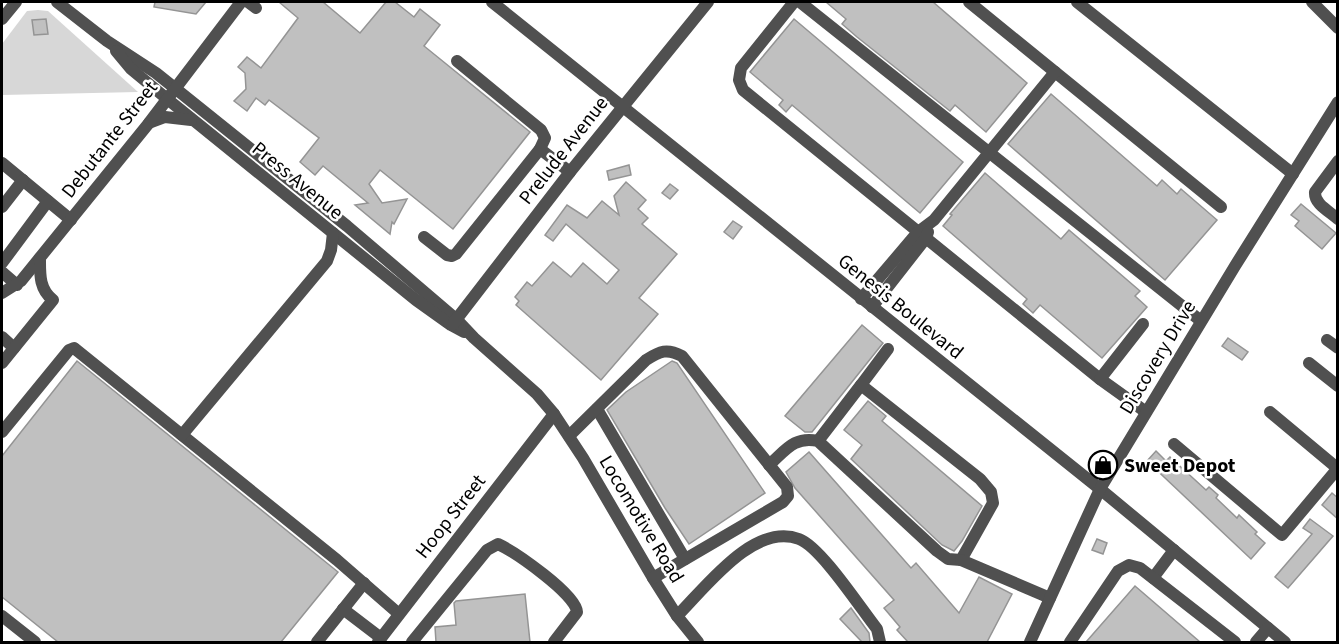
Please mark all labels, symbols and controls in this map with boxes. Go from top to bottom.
street label: Debutante Street [55,75,165,204]
street label: Prelude Avenue [513,90,615,211]
street label: Press Avenue [246,135,349,226]
street label: Genesis Boulevard [832,247,969,366]
street label: Discovery Drive [1113,295,1203,420]
shop icon: Sweet Depot [1087,449,1119,481]
street label: Locomotive Road [592,450,690,589]
place label: Sweet Depot [1124,452,1236,480]
street label: Hoop Street [409,468,493,565]

